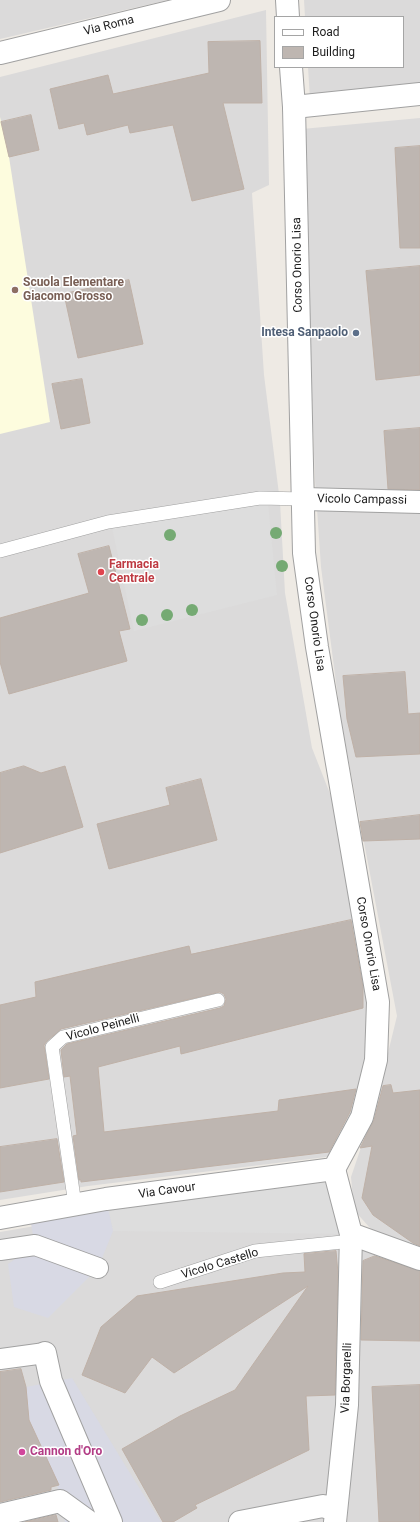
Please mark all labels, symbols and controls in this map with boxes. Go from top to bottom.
street label: Via Roma [82,13,136,39]
legend [274,16,404,68]
text: Road [312,25,340,39]
text: Building [312,45,355,59]
street label: Corso Onorio Lisa [290,217,306,313]
place label: Scuola Elementare Giacomo Grosso [23,276,124,304]
marker: Scuola Elementare Giacomo Grosso [10,285,20,295]
place label: Intesa Sanpaolo [261,326,348,340]
marker: Intesa Sanpaolo [351,328,361,338]
street label: Vicolo Campassi [317,492,407,508]
place label: Farmacia Centrale [109,558,159,586]
marker: Farmacia Centrale [96,567,106,577]
street label: Corso Onorio Lisa [300,576,328,672]
street label: Corso Onorio Lisa [353,896,383,992]
street label: Vicolo Peinelli [65,1011,141,1045]
street label: Via Cavour [137,1180,197,1202]
street label: Vicolo Castello [180,1245,260,1283]
street label: Via Borgarelli [339,1342,355,1414]
place label: Cannon d'Oro [30,1445,102,1459]
marker: Cannon d'Oro [17,1447,27,1457]

